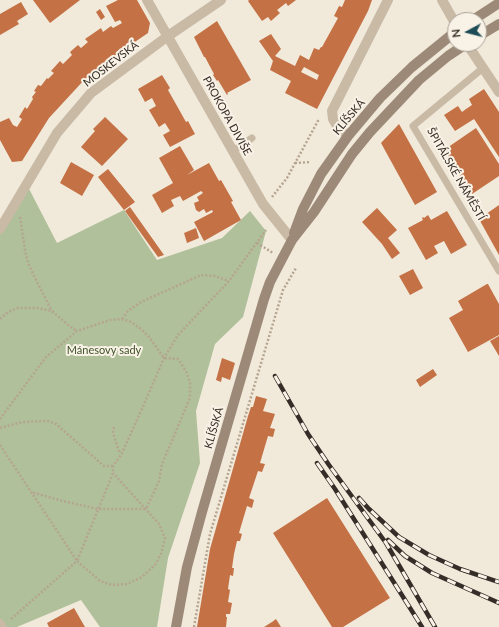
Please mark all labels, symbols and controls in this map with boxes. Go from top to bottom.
north arrow [447,12,487,52]
text: N [449,28,463,38]
street label: MOSKEVSKÁ [81,38,141,90]
street label: PROKOPA DIVIŠE [200,74,254,158]
street label: KLÍŠSKÁ [330,96,368,138]
street label: ŠPITÁLSKÉ NÁMĚSTÍ [424,125,488,223]
park label: Mánesovy sady [67,343,141,357]
street label: KLÍŠSKÁ [202,406,226,450]

